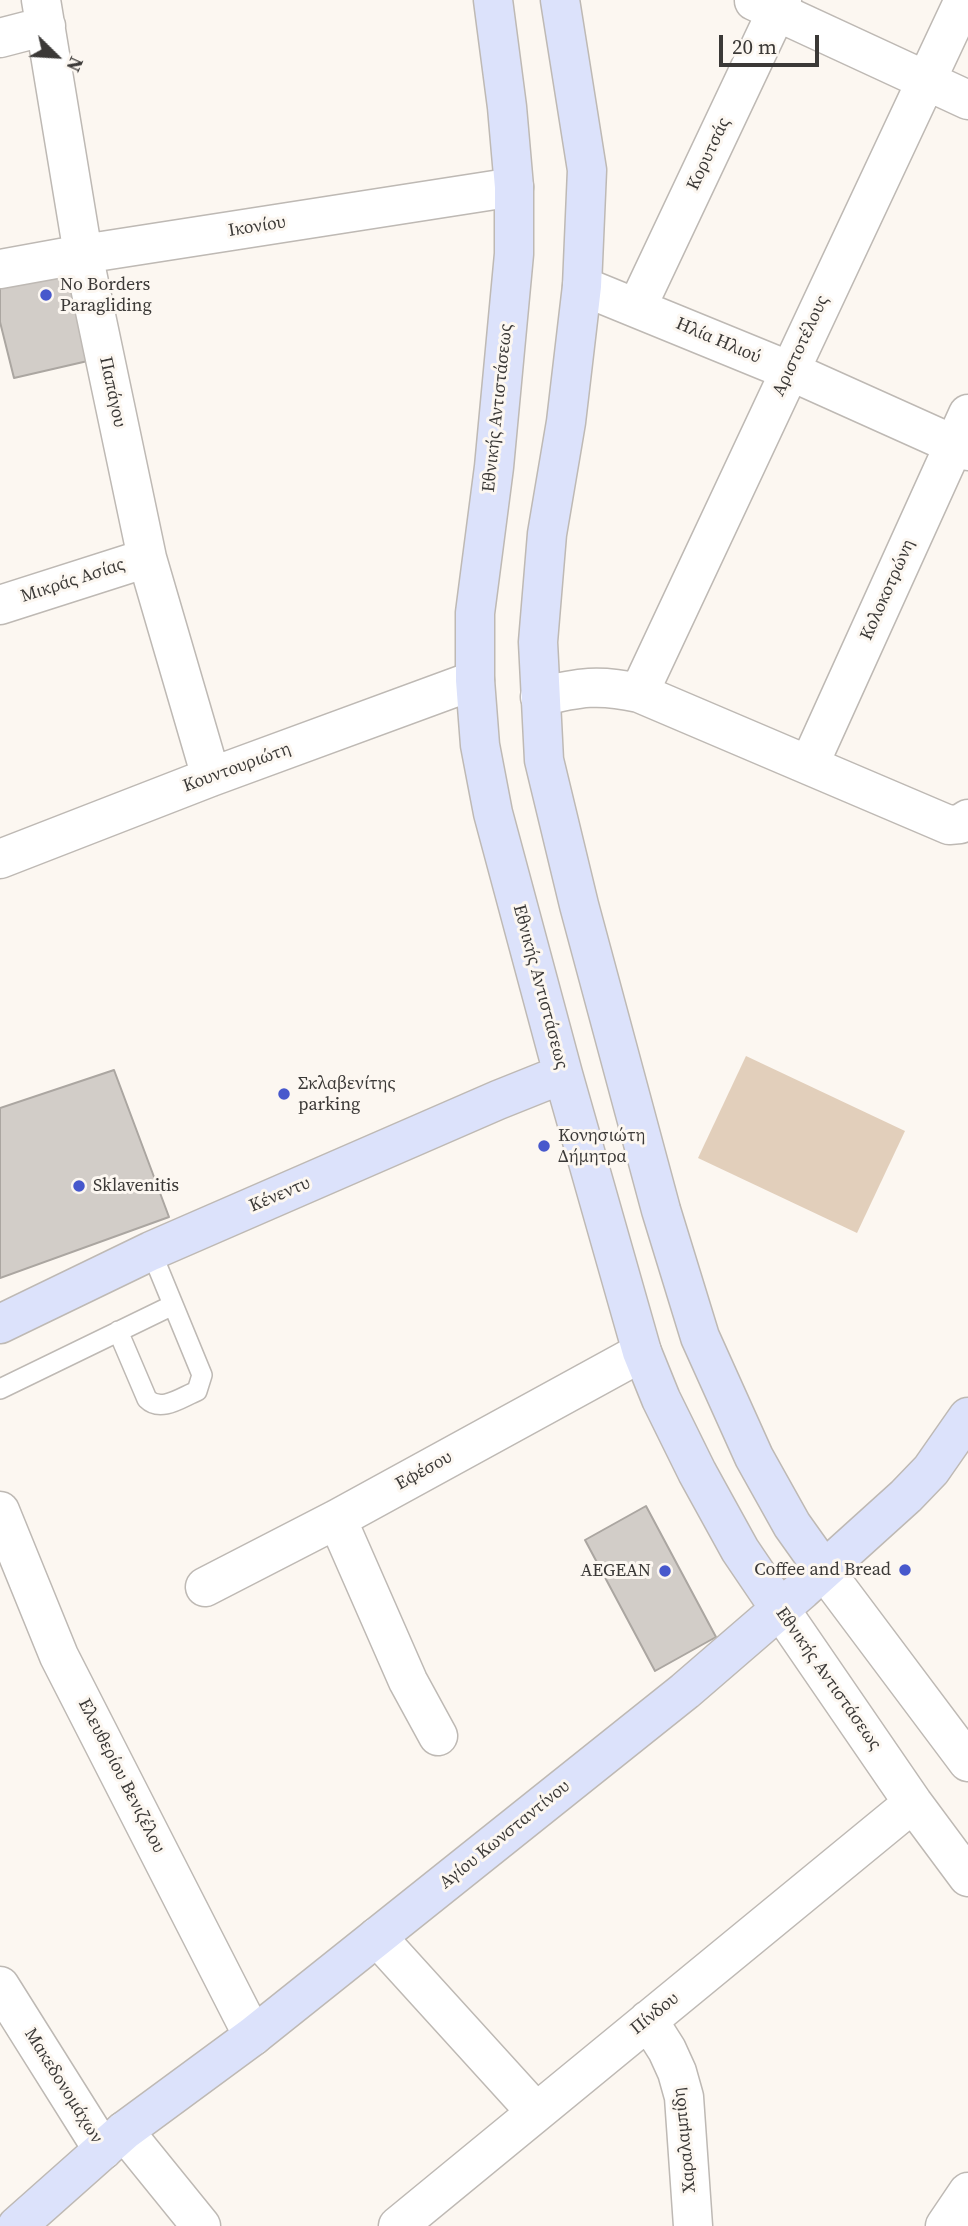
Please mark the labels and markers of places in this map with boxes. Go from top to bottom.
place label: No Borders Paragliding [60,274,152,316]
marker: No Borders Paragliding [38,287,54,303]
place label: Σκλαβενίτης parking [298,1073,396,1116]
marker: Σκλαβενίτης parking [276,1086,292,1102]
place label: Κονησιώτη Δήμητρα [558,1125,645,1168]
marker: Κονησιώτη Δήμητρα [536,1138,552,1154]
place label: Sklavenitis [93,1175,179,1197]
marker: Sklavenitis [71,1178,87,1194]
place label: Coffee and Bread [754,1559,891,1581]
place label: AEGEAN [580,1560,651,1582]
marker: Coffee and Bread [897,1562,913,1578]
marker: AEGEAN [657,1563,673,1579]

